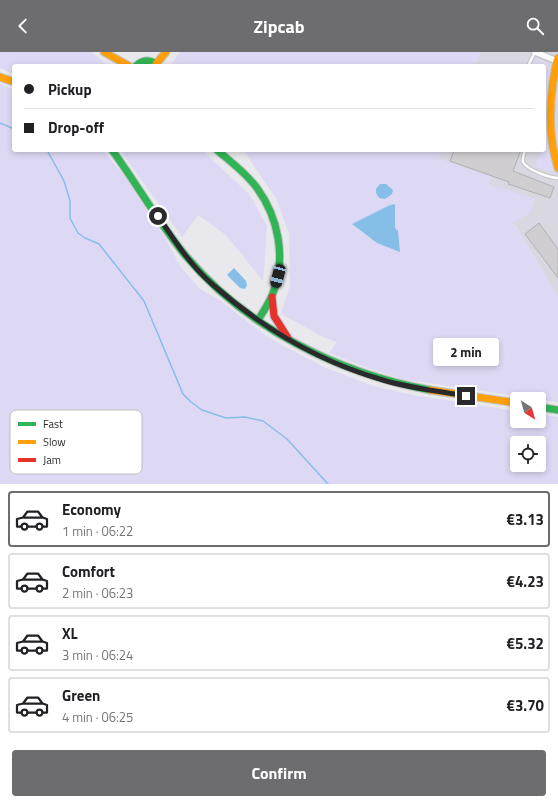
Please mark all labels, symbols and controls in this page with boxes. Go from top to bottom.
text: Zipcab [253,13,305,40]
icon: back [12,15,34,37]
icon: search [524,15,546,37]
text: Pickup [48,78,92,101]
text: Drop-off [48,116,104,139]
route start [149,207,167,225]
car [269,263,287,289]
callout: 2 min [433,338,499,366]
text: 2 min [450,342,482,362]
route end [457,387,475,405]
north arrow [510,392,546,428]
map controls [510,392,546,472]
legend [10,410,142,474]
text: Fast [43,416,63,432]
text: Slow [43,434,66,450]
button: locate [510,436,546,472]
text: Jam [43,452,61,468]
text: Economy [62,498,121,521]
icon: car [14,501,50,537]
text: €3.13 [507,508,544,531]
text: 1 min · 06:22 [62,521,133,541]
text: Comfort [62,560,115,583]
icon: car [14,563,50,599]
text: €4.23 [507,570,544,593]
text: 2 min · 06:23 [62,583,133,603]
text: XL [62,622,78,645]
icon: car [14,625,50,661]
text: €5.32 [507,632,544,655]
text: 3 min · 06:24 [62,645,133,665]
text: Green [62,684,100,707]
icon: car [14,687,50,723]
text: €3.70 [507,694,544,717]
text: 4 min · 06:25 [62,707,133,727]
button: Confirm [12,750,546,796]

